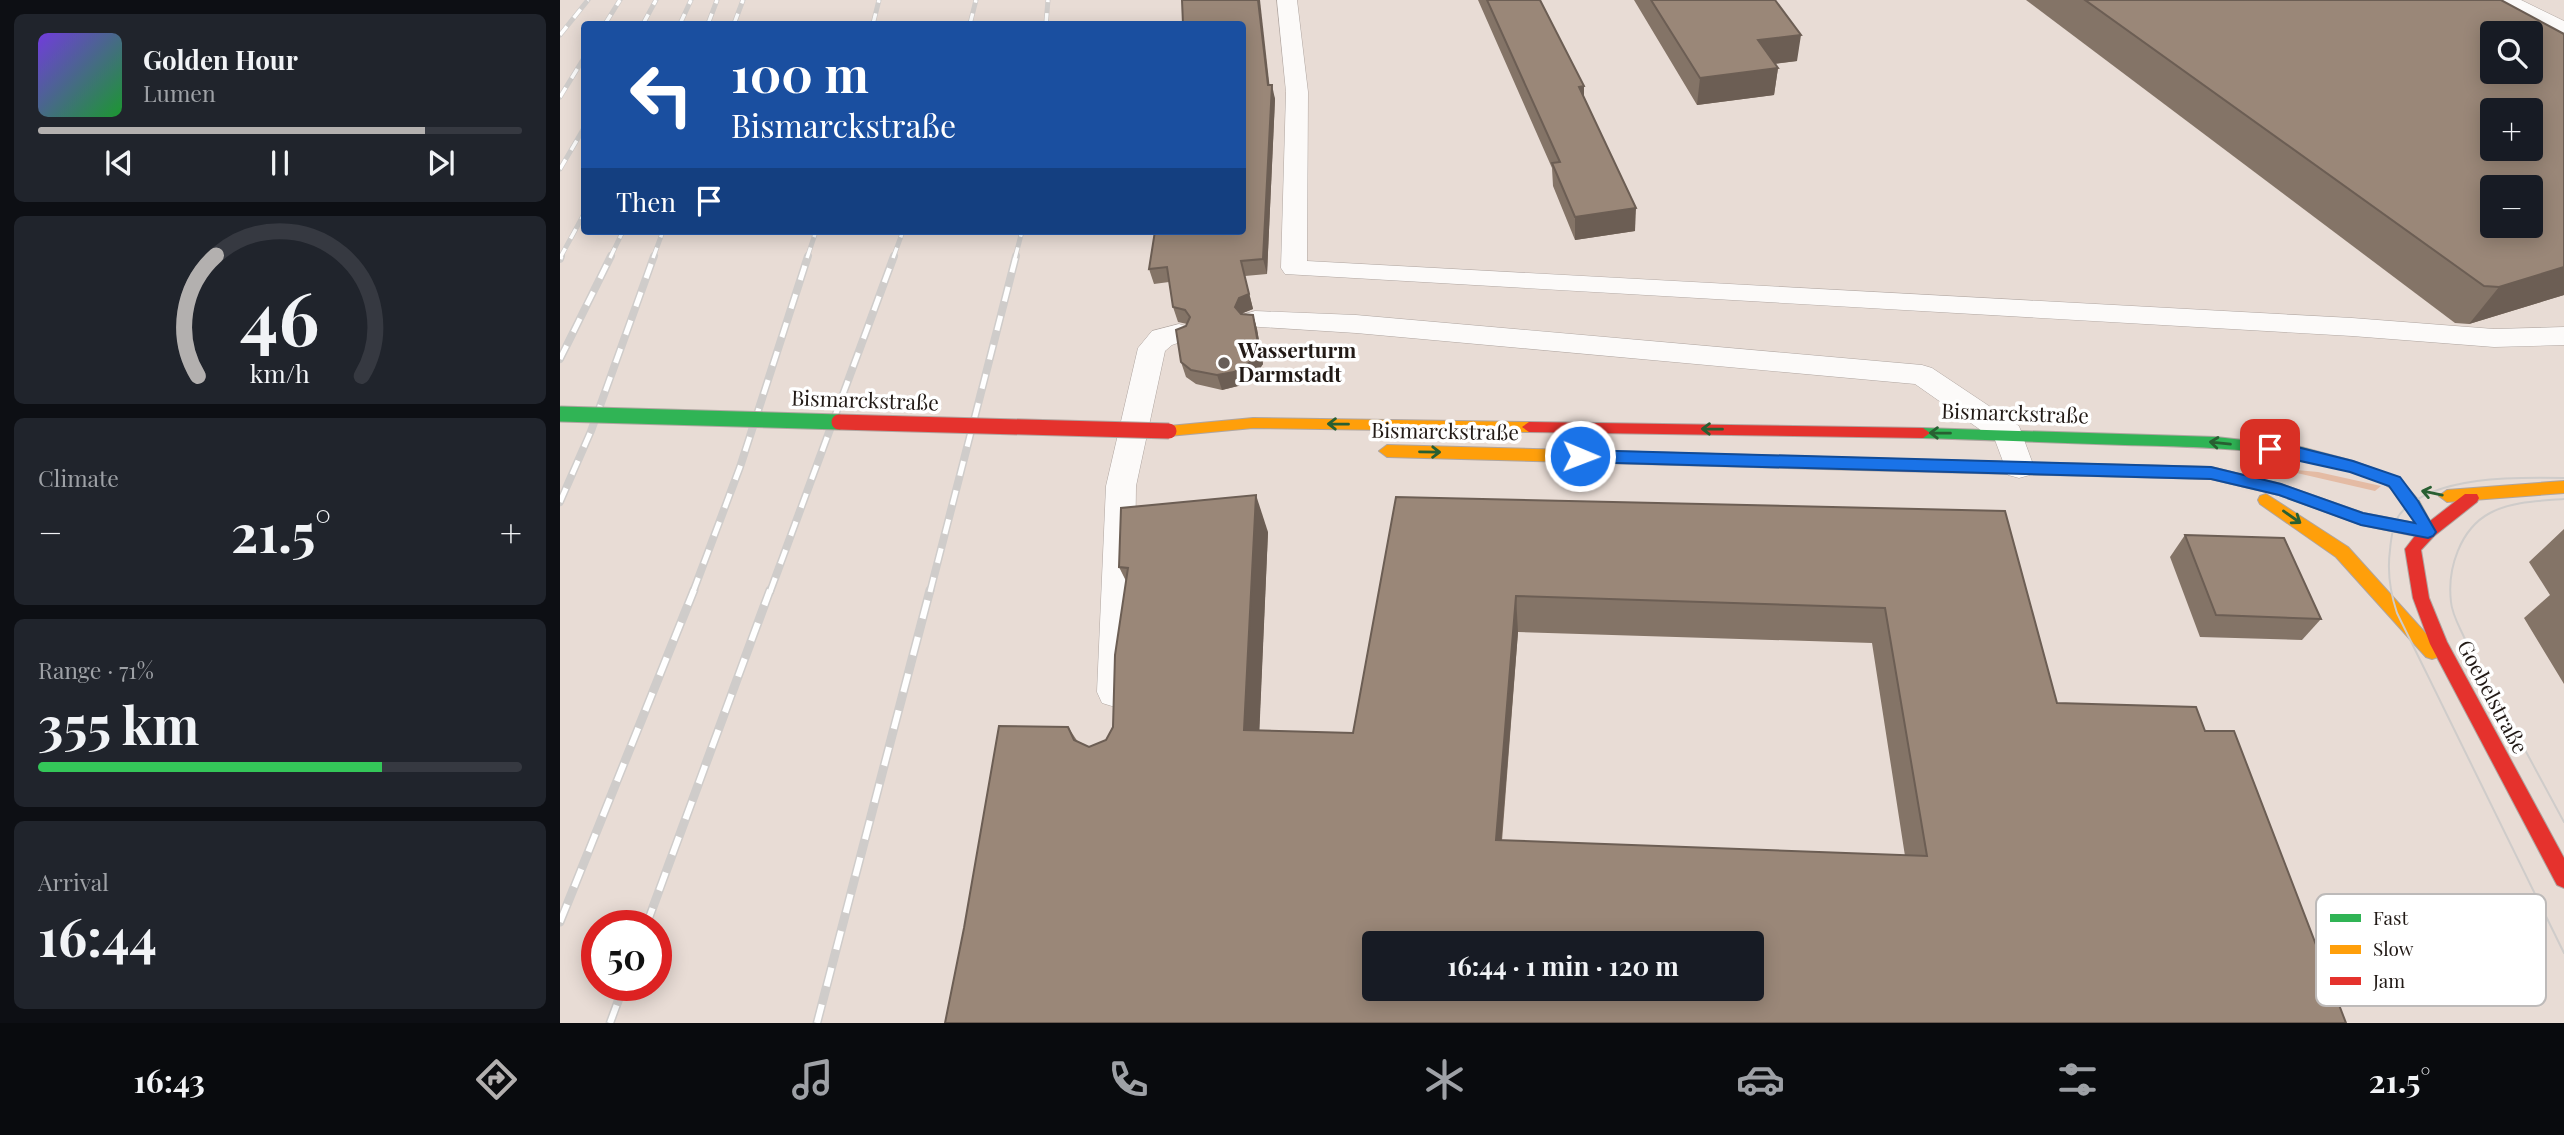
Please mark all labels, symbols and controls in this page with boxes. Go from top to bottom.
map controls [2480,21,2543,238]
button: search [2480,21,2543,84]
text: 100 m [731,40,869,105]
text: Golden Hour [143,42,298,77]
icon: left [616,49,707,140]
text: Lumen [143,77,216,108]
button: + [2480,98,2543,161]
text: Bismarckstraße [731,103,956,146]
icon: previous [100,144,138,182]
icon: pause [261,144,299,182]
icon: next [422,144,460,182]
button: − [2480,175,2543,238]
icon: arrive [690,182,728,220]
text: Then [616,184,676,219]
text: 46 [240,267,320,364]
place label: Wasserturm Darmstadt [1237,335,1356,387]
text: km/h [250,355,310,388]
marker: Wasserturm Darmstadt [1216,355,1232,371]
street label: Bismarckstraße [791,382,939,416]
street label: Bismarckstraße [1941,395,2089,429]
street label: Bismarckstraße [1371,415,1519,445]
one-way arrow [1327,417,1350,431]
position arrow [1543,419,1617,493]
pin [2240,419,2300,479]
one-way arrow [1701,423,1724,436]
one-way arrow [1929,426,1952,439]
icon: arrive [2251,430,2289,468]
one-way arrow [2209,436,2232,449]
one-way arrow [1418,445,1441,459]
text: Climate [38,462,119,493]
one-way arrow [2421,486,2444,500]
text: 21.5° [231,497,331,566]
text: − [38,506,63,557]
text: + [500,506,522,557]
one-way arrow [2282,510,2301,524]
street label: Goebelstraße [2452,634,2535,758]
text: Range · 71% [38,654,154,685]
text: 355 km [38,689,199,758]
text: Arrival [38,866,109,897]
legend [2316,894,2546,1006]
text: 16:44 [38,901,157,970]
text: Fast [2373,904,2409,930]
speed limit sign: 50 [581,910,672,1001]
text: Slow [2373,935,2414,961]
text: 16:44 · 1 min · 120 m [1447,948,1679,983]
text: Jam [2372,967,2405,993]
icon: directions [472,1055,521,1104]
icon: music [788,1055,837,1104]
icon: phone [1104,1055,1153,1104]
icon: climate [1420,1055,1469,1104]
icon: car [1736,1055,1785,1104]
icon: filters [2053,1055,2102,1104]
text: 16:43 [134,1058,205,1101]
text: 21.5° [2369,1058,2430,1101]

